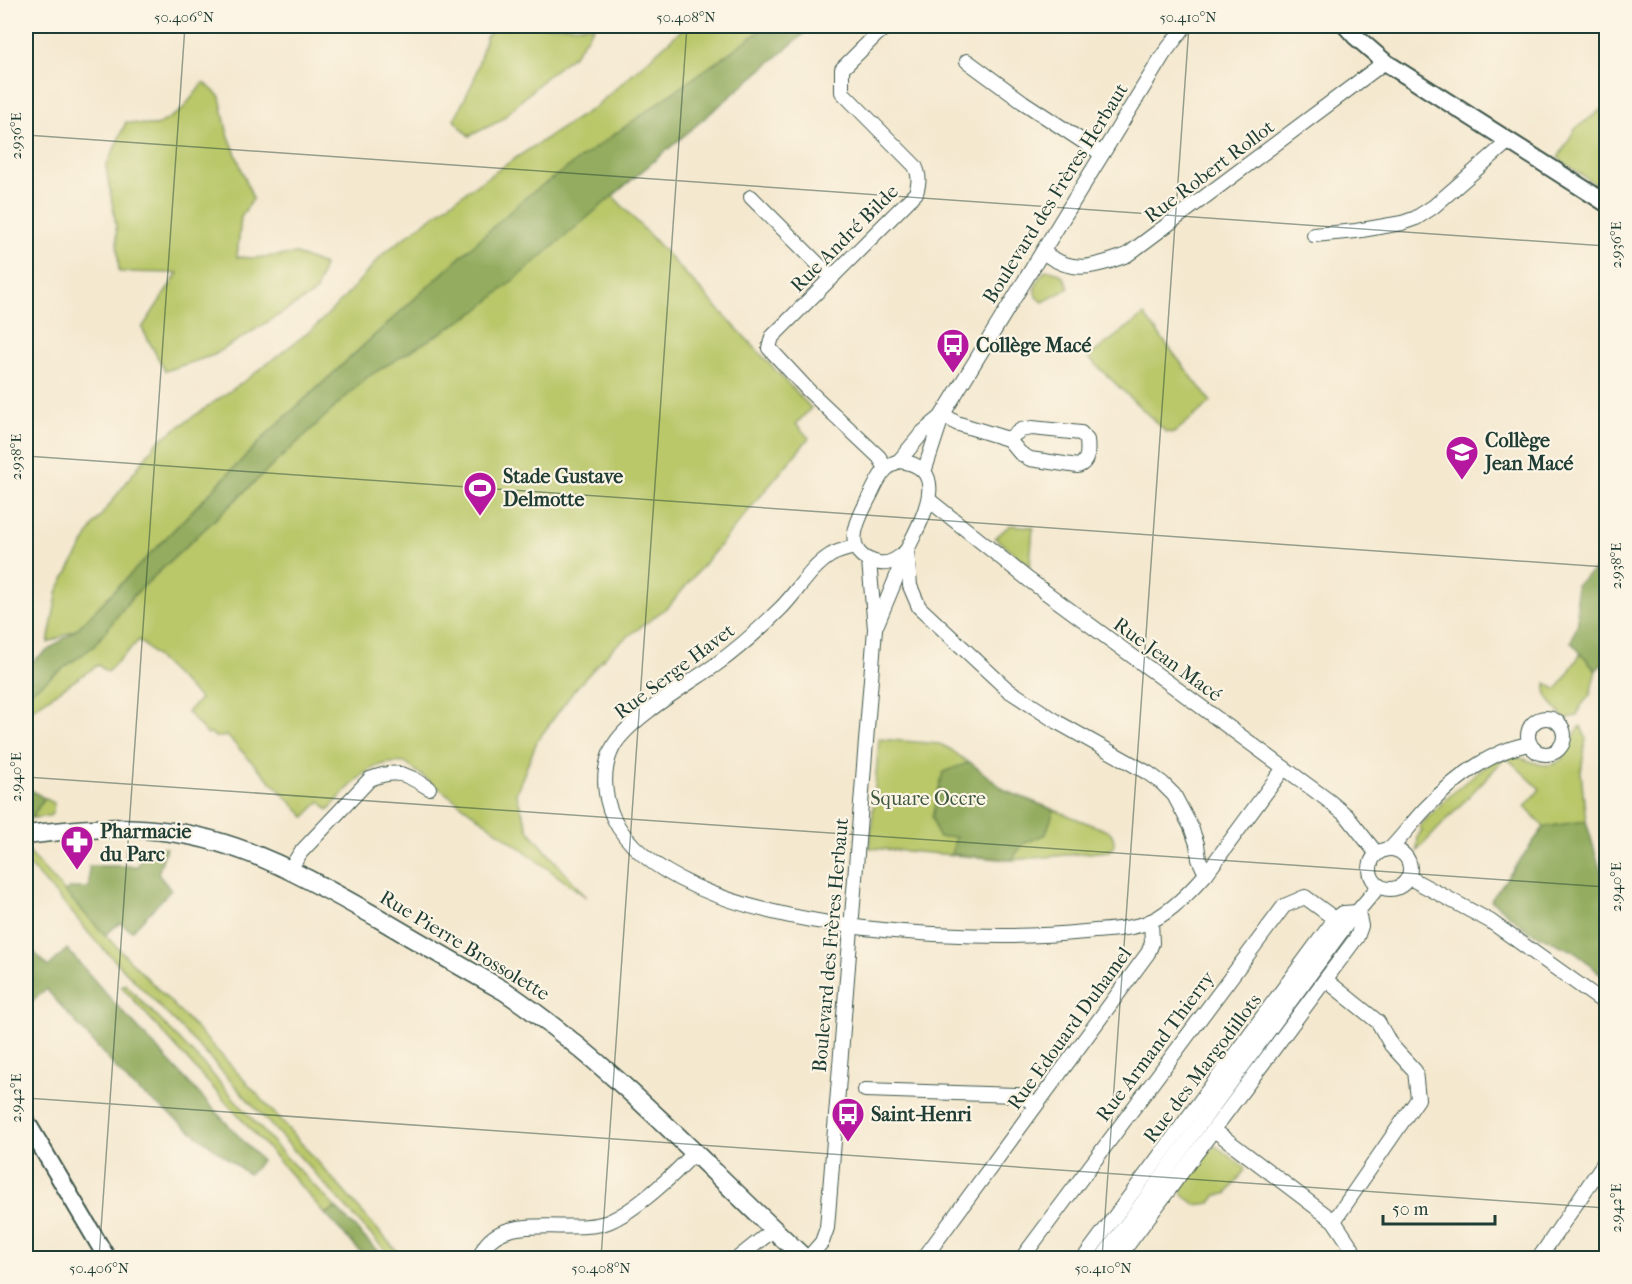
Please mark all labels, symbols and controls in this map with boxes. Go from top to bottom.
text: 50.406°N [154,8,215,26]
text: 50.408°N [656,8,716,26]
text: 50.410°N [1159,8,1217,26]
street label: Boulevard des Frères Herbaut [978,79,1133,308]
text: 2.936°E [7,112,25,160]
street label: Rue Robert Rollot [1140,115,1279,228]
street label: Rue André Bilde [786,180,903,297]
text: 2.936°E [1607,221,1625,269]
bus stop icon: Collège Macé [935,327,971,374]
place label: Collège Macé [976,334,1091,357]
place label: Collège Jean Macé [1483,429,1574,475]
text: 2.938°E [7,434,25,480]
school or university icon: Collège Jean Macé [1444,434,1480,481]
place label: Stade Gustave Delmotte [503,465,623,511]
sports icon: Stade Gustave Delmotte [462,470,498,517]
text: 2.938°E [1607,543,1625,589]
street label: Rue Jean Macé [1109,612,1226,706]
street label: Rue Serge Havet [610,619,739,724]
text: 2.940°E [7,752,25,802]
park label: Square Occre [870,787,986,810]
street label: Boulevard des Frères Herbaut [808,817,853,1073]
place label: Pharmacie du Parc [100,820,192,866]
pharmacy icon: Pharmacie du Parc [59,824,95,871]
text: 2.940°E [1607,862,1625,912]
street label: Rue Pierre Brossolette [376,886,554,1005]
street label: Rue Edouard Duhamel [1003,942,1136,1114]
street label: Rue Armand Thierry [1091,966,1220,1126]
street label: Rue des Margodillots [1139,989,1266,1148]
text: 2.942°E [7,1073,25,1123]
bus stop icon: Saint-Henri [830,1096,866,1143]
place label: Saint-Henri [871,1103,973,1126]
text: 2.942°E [1607,1183,1625,1233]
scale bar [1383,1188,1496,1226]
text: 50 m [1392,1199,1429,1220]
text: 50.406°N [69,1259,130,1277]
text: 50.408°N [571,1259,631,1277]
text: 50.410°N [1074,1259,1132,1277]

